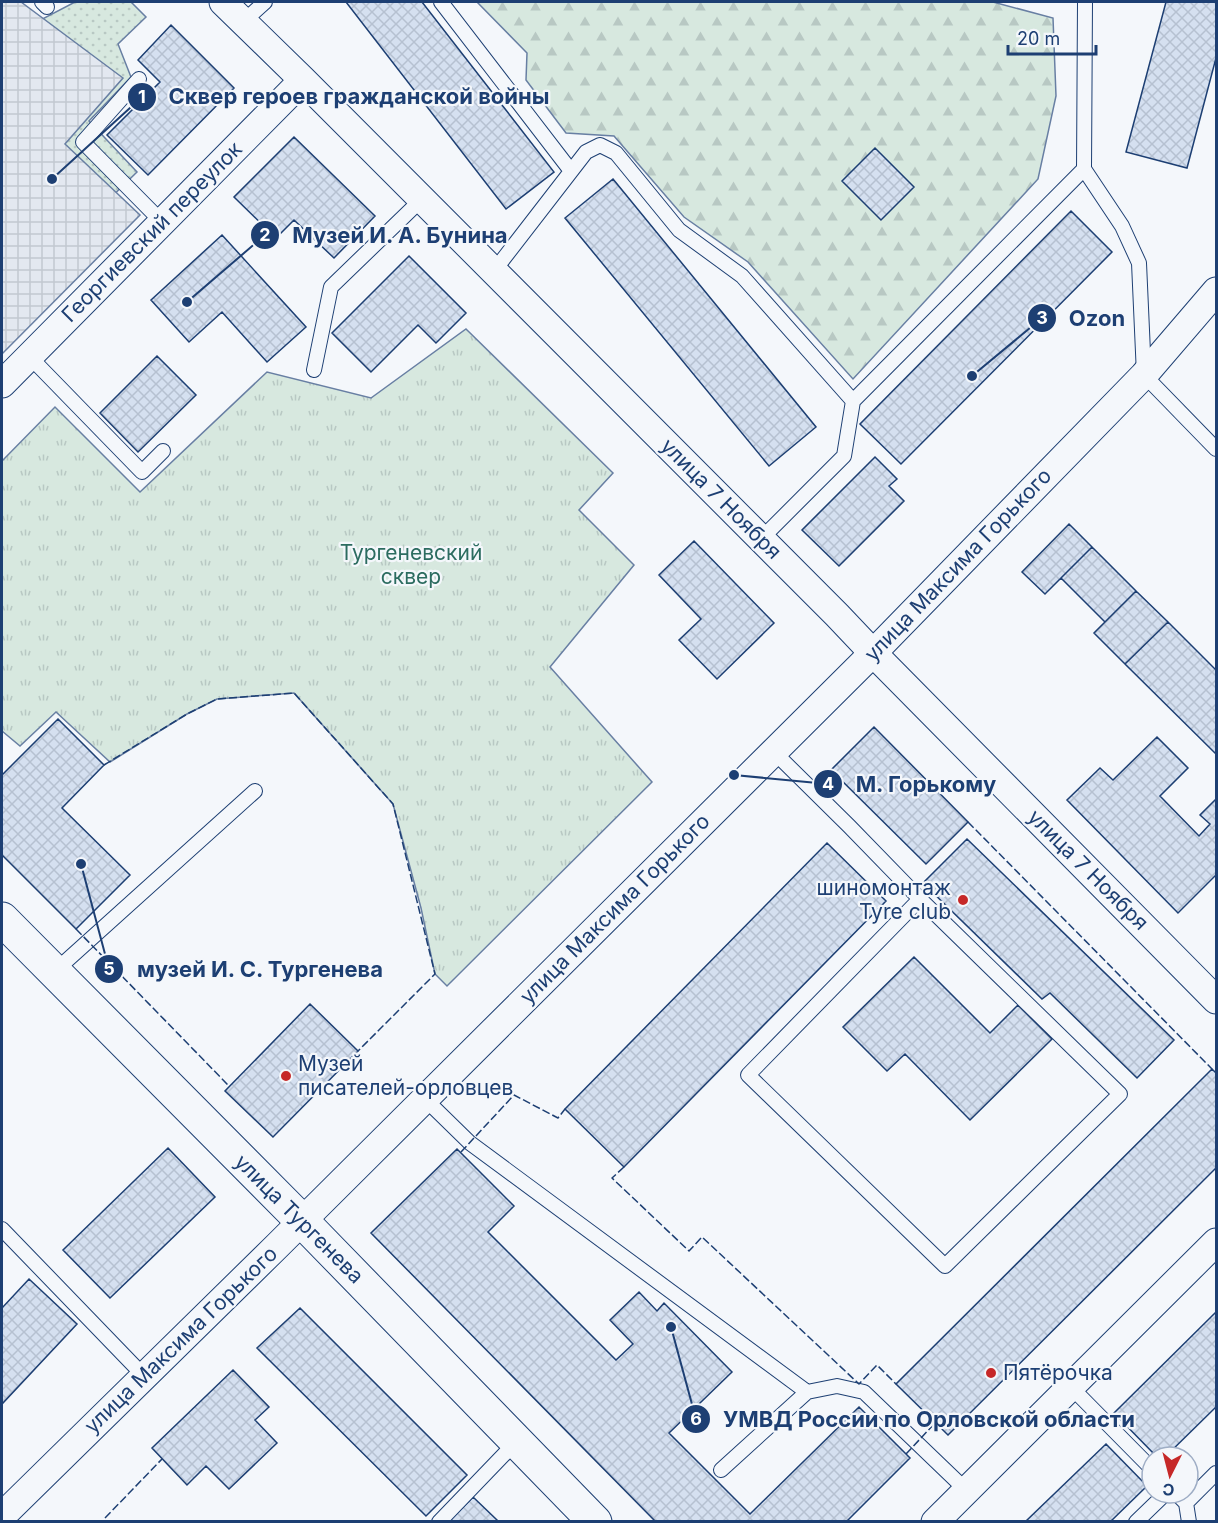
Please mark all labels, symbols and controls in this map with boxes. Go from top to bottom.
scale bar [1008,18,1096,56]
text: 20 m [1017,28,1060,49]
callout: Сквер героев гражданской войны [127,77,562,117]
text: Сквер героев гражданской войны [168,83,550,109]
text: 1 [138,86,146,107]
street label: Георгиевский переулок [56,136,247,327]
callout: Музей И. А. Бунина [250,215,521,255]
text: Музей И. А. Бунина [292,222,508,248]
text: 2 [259,224,271,245]
callout: Ozon [1027,298,1137,338]
text: Ozon [1069,305,1125,331]
text: 3 [1036,307,1048,328]
street label: улица 7 Ноября [656,433,787,564]
street label: улица Максима Горького [859,463,1056,666]
park label: Тургеневский сквер [340,540,482,589]
callout: М. Горькому [813,764,1008,804]
text: М. Горькому [856,771,996,797]
text: 4 [822,773,834,794]
street label: улица 7 Ноября [1023,804,1154,935]
street label: улица Максима Горького [515,809,715,1009]
place label: шиномонтаж Tyre club [817,875,951,924]
marker: шиномонтаж Tyre club [956,893,970,907]
callout: музей И. С. Тургенева [94,949,395,989]
text: музей И. С. Тургенева [137,956,383,982]
text: 5 [103,958,115,979]
place label: Музей писателей-орловцев [298,1051,513,1100]
marker: Музей писателей-орловцев [279,1069,293,1083]
street label: улица Тургенева [230,1149,369,1288]
street label: улица Максима Горького [79,1241,282,1438]
place label: Пятёрочка [1003,1360,1113,1385]
marker: Пятёрочка [984,1366,998,1380]
callout: УМВД России по Орловской области [681,1399,1147,1439]
text: УМВД России по Орловской области [723,1406,1135,1432]
text: 6 [690,1408,702,1429]
north arrow [1140,1445,1200,1505]
text: С [1161,1479,1175,1500]

